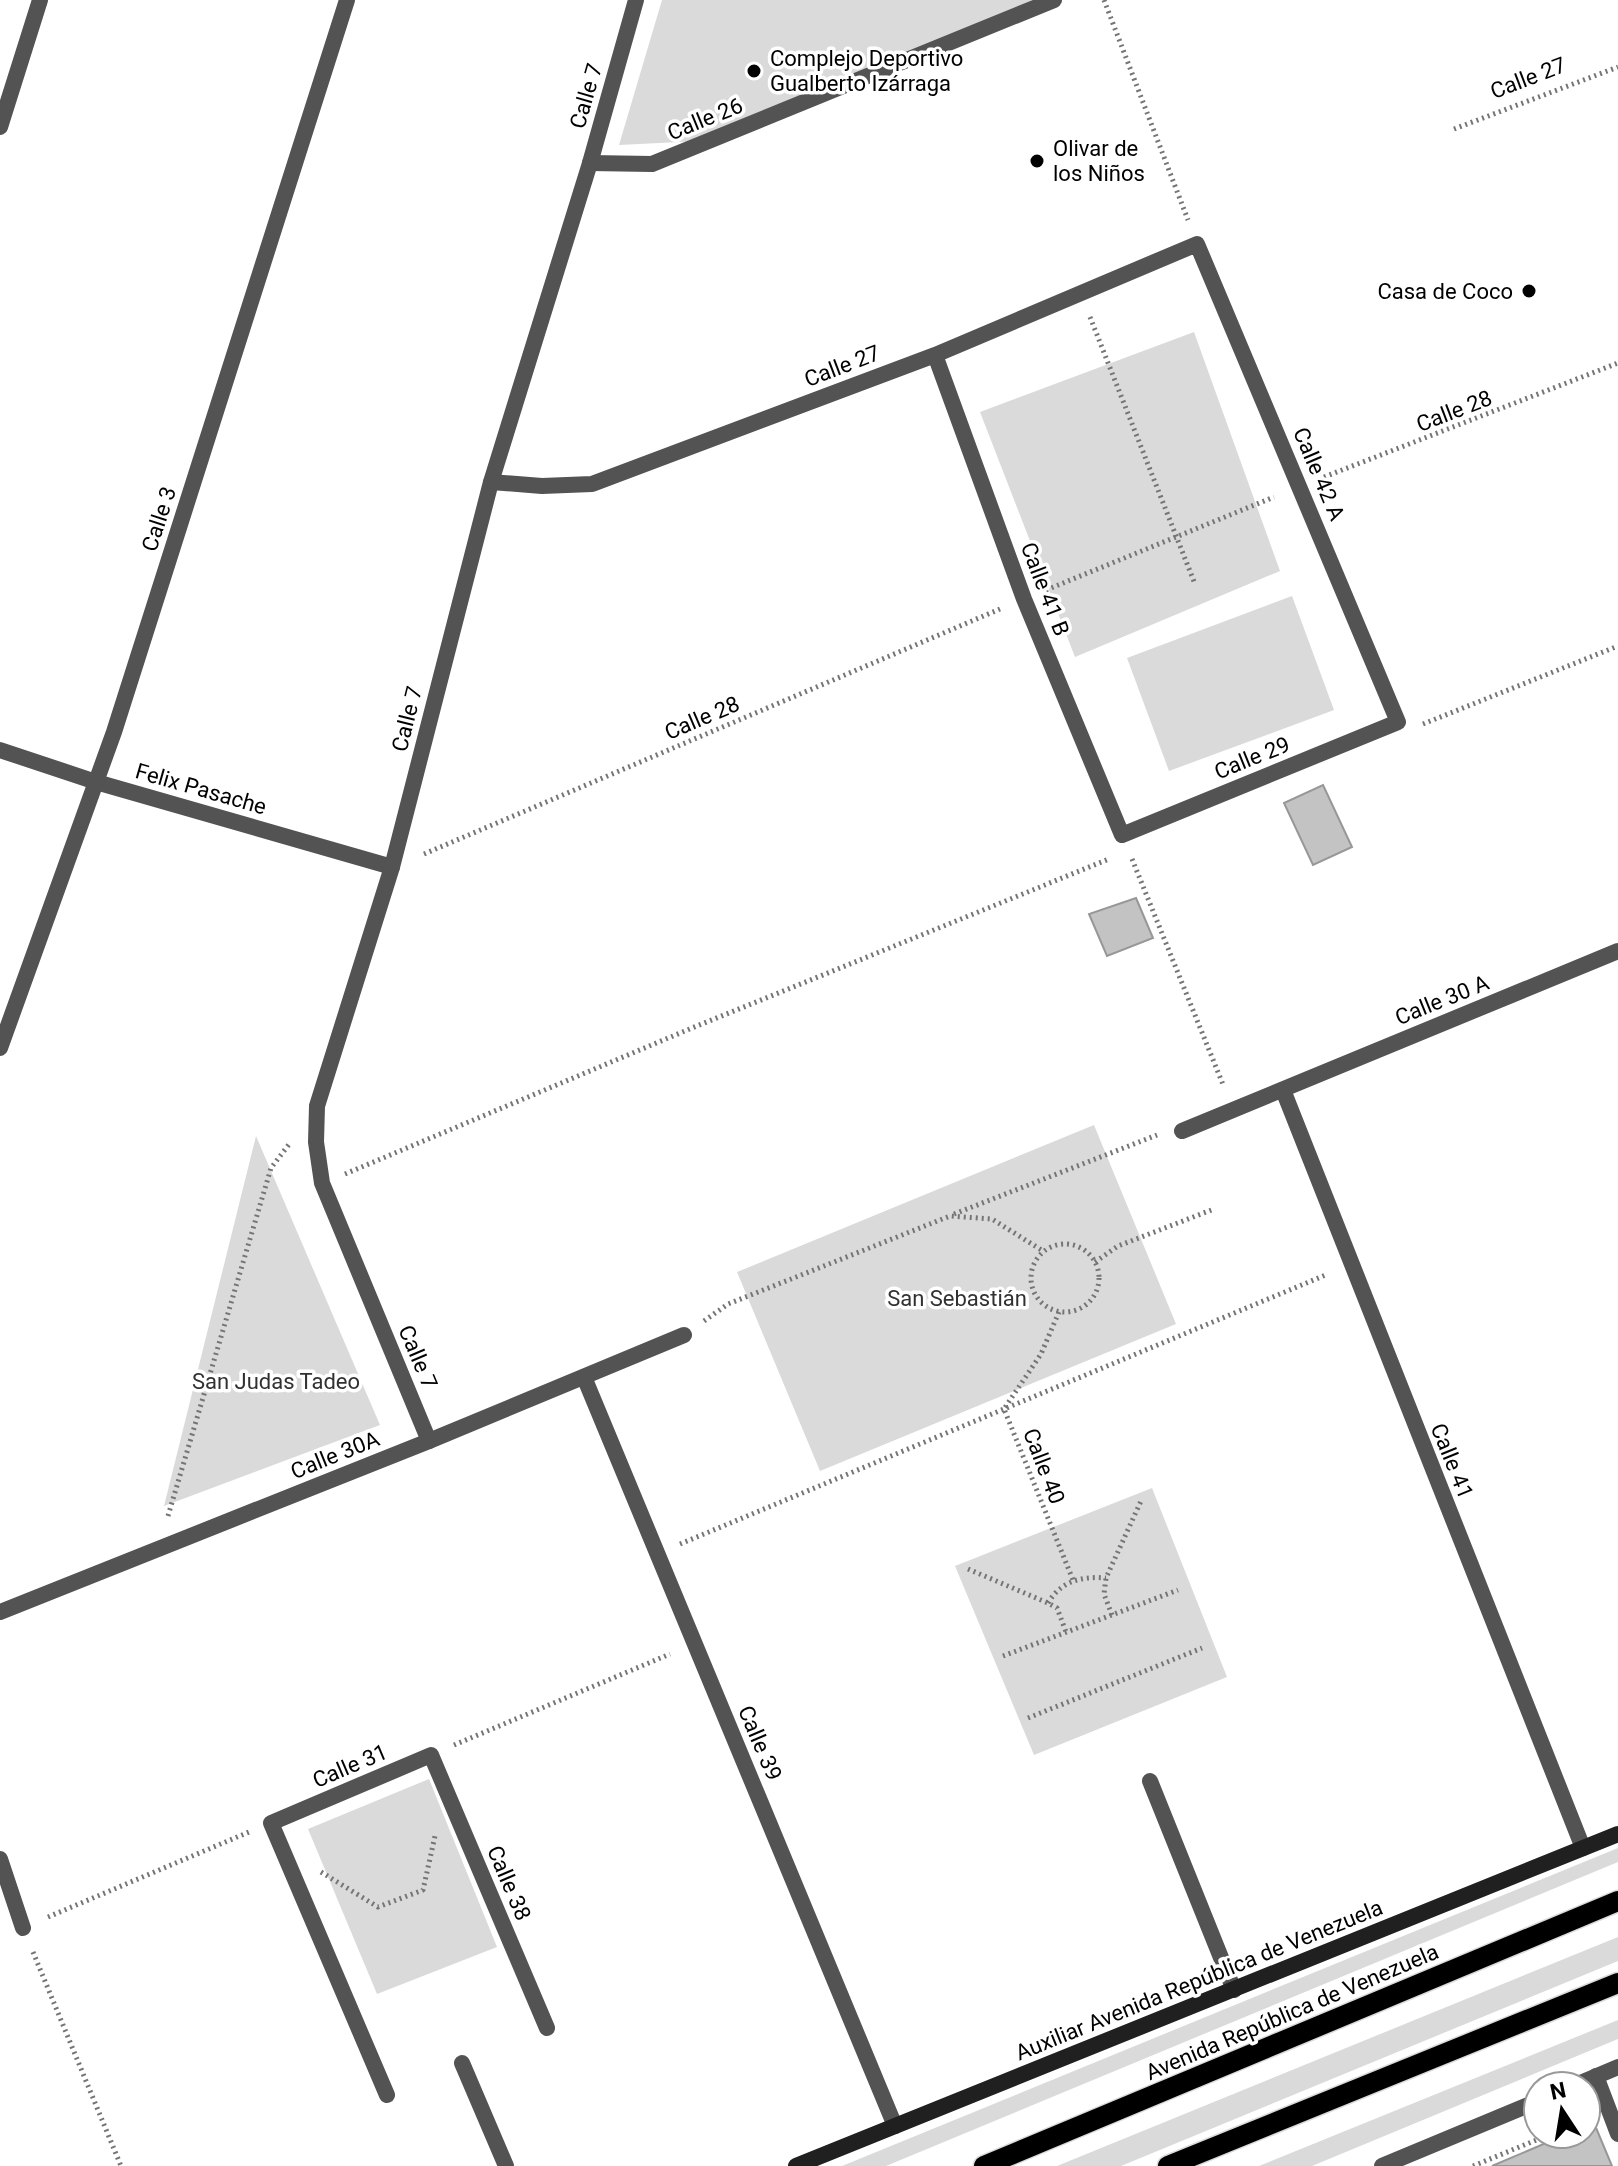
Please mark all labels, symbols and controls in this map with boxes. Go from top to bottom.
place label: Complejo Deportivo Gualberto Izárraga [770,46,963,96]
street label: Calle 27 [1487,52,1569,104]
street label: Calle 7 [565,61,607,131]
marker: Complejo Deportivo Gualberto Izárraga [745,62,763,80]
street label: Calle 26 [664,93,746,145]
place label: Olivar de los Niños [1053,136,1145,186]
marker: Olivar de los Niños [1028,152,1046,170]
place label: Casa de Coco [1377,279,1513,304]
marker: Casa de Coco [1520,282,1538,300]
street label: Calle 27 [801,340,883,392]
street label: Calle 28 [1413,385,1495,437]
street label: Calle 42 A [1288,424,1350,525]
street label: Calle 3 [137,484,181,554]
street label: Calle 41 B [1016,539,1074,639]
street label: Calle 7 [387,684,427,754]
street label: Calle 28 [661,691,743,745]
street label: Calle 29 [1211,732,1293,784]
street label: Felix Pasache [133,758,269,820]
street label: Calle 30 A [1392,970,1493,1030]
park label: San Sebastián [887,1286,1027,1311]
street label: Calle 7 [394,1322,442,1392]
park label: San Judas Tadeo [192,1369,360,1394]
street label: Calle 41 [1426,1420,1478,1502]
street label: Calle 40 [1018,1425,1070,1507]
street label: Calle 30A [287,1426,383,1484]
street label: Calle 39 [733,1702,787,1784]
street label: Calle 31 [309,1739,391,1793]
street label: Calle 38 [482,1842,536,1924]
street label: Auxiliar Avenida República de Venezuela [1011,1894,1387,2066]
street label: Avenida República de Venezuela [1142,1938,1442,2086]
north arrow [1522,2070,1602,2150]
text: N [1548,2077,1568,2105]

